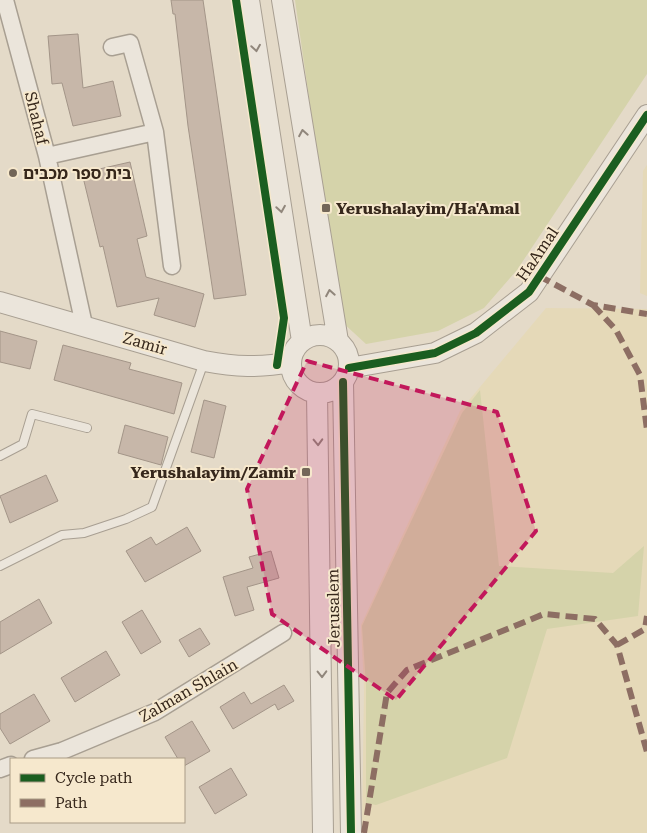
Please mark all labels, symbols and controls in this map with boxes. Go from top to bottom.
one-way arrow [251,44,261,53]
street label: Shahaf [21,90,52,147]
one-way arrow [298,129,309,137]
place label: בית ספר מכבים [23,164,132,183]
marker: בית ספר מכבים [7,167,19,179]
place label: Yerushalayim/Ha'Amal [336,199,520,218]
marker: Yerushalayim/Ha'Amal [320,202,332,214]
one-way arrow [276,204,286,213]
street label: HaAmal [512,224,562,285]
one-way arrow [325,289,335,298]
street label: Zamir [121,328,170,359]
one-way arrow [313,438,323,446]
place label: Yerushalayim/Zamir [130,463,296,482]
marker: Yerushalayim/Zamir [300,466,312,478]
street label: Jerusalem [323,568,344,647]
street label: Zalman Shlain [136,655,241,726]
one-way arrow [317,671,327,679]
legend [10,758,185,823]
text: Cycle path [55,769,133,787]
text: Path [55,794,88,812]

